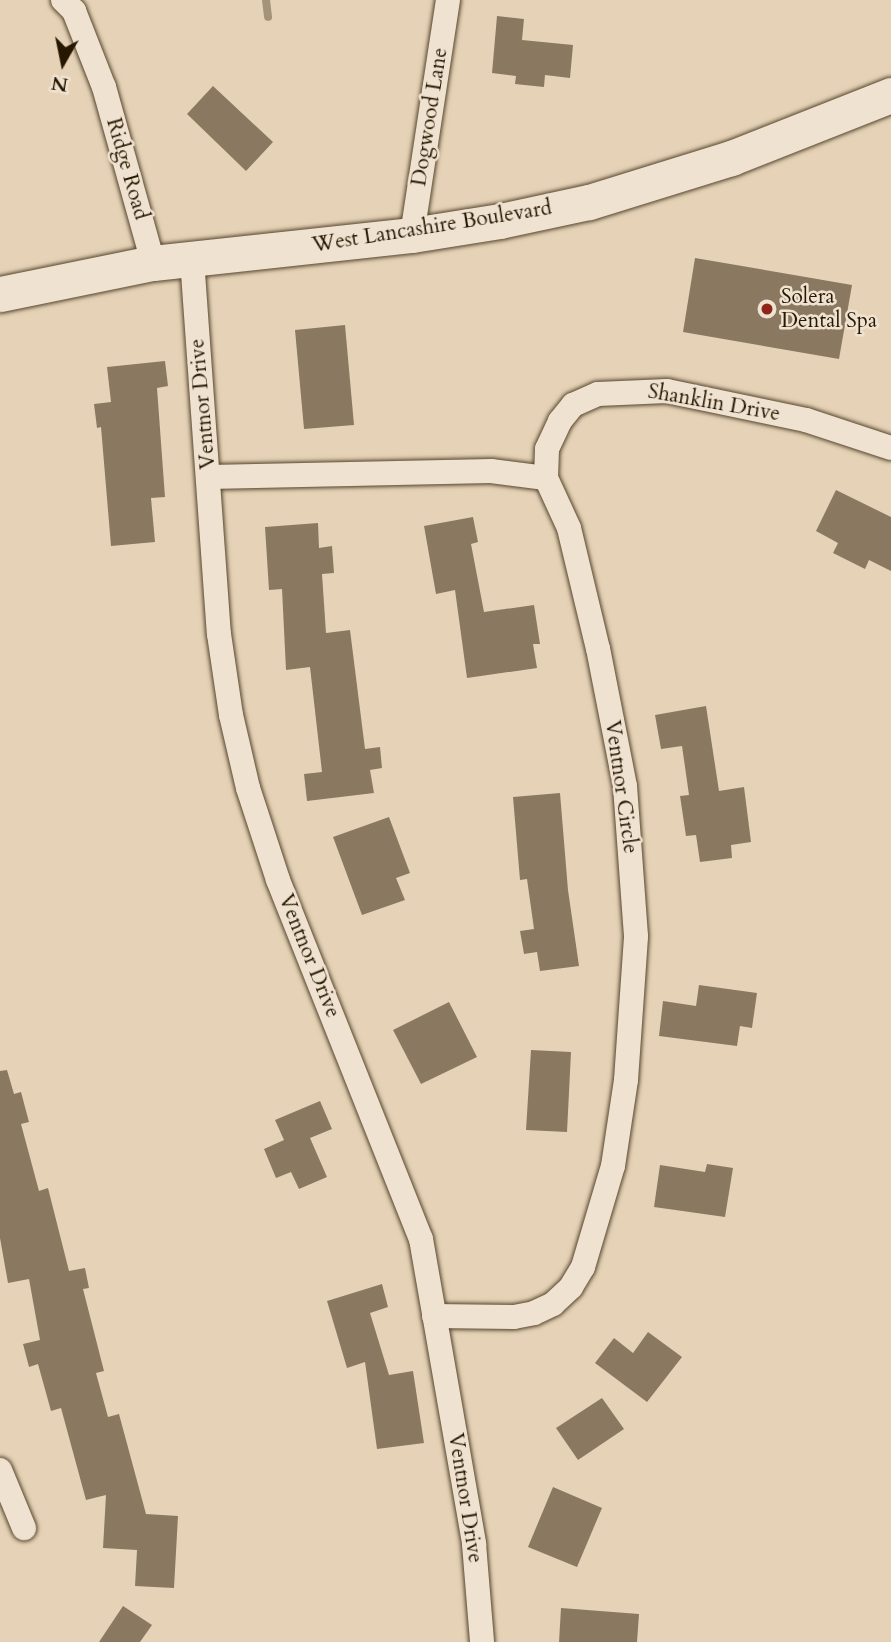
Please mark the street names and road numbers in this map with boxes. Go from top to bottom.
street label: Dogwood Lane [407,46,453,188]
street label: Ridge Road [100,115,154,223]
street label: West Lancashire Boulevard [310,196,554,258]
street label: Ventnor Drive [185,338,221,470]
street label: Shanklin Drive [646,379,782,427]
street label: Ventnor Circle [599,719,643,855]
street label: Ventnor Drive [273,891,345,1021]
street label: Ventnor Drive [442,1431,488,1565]

